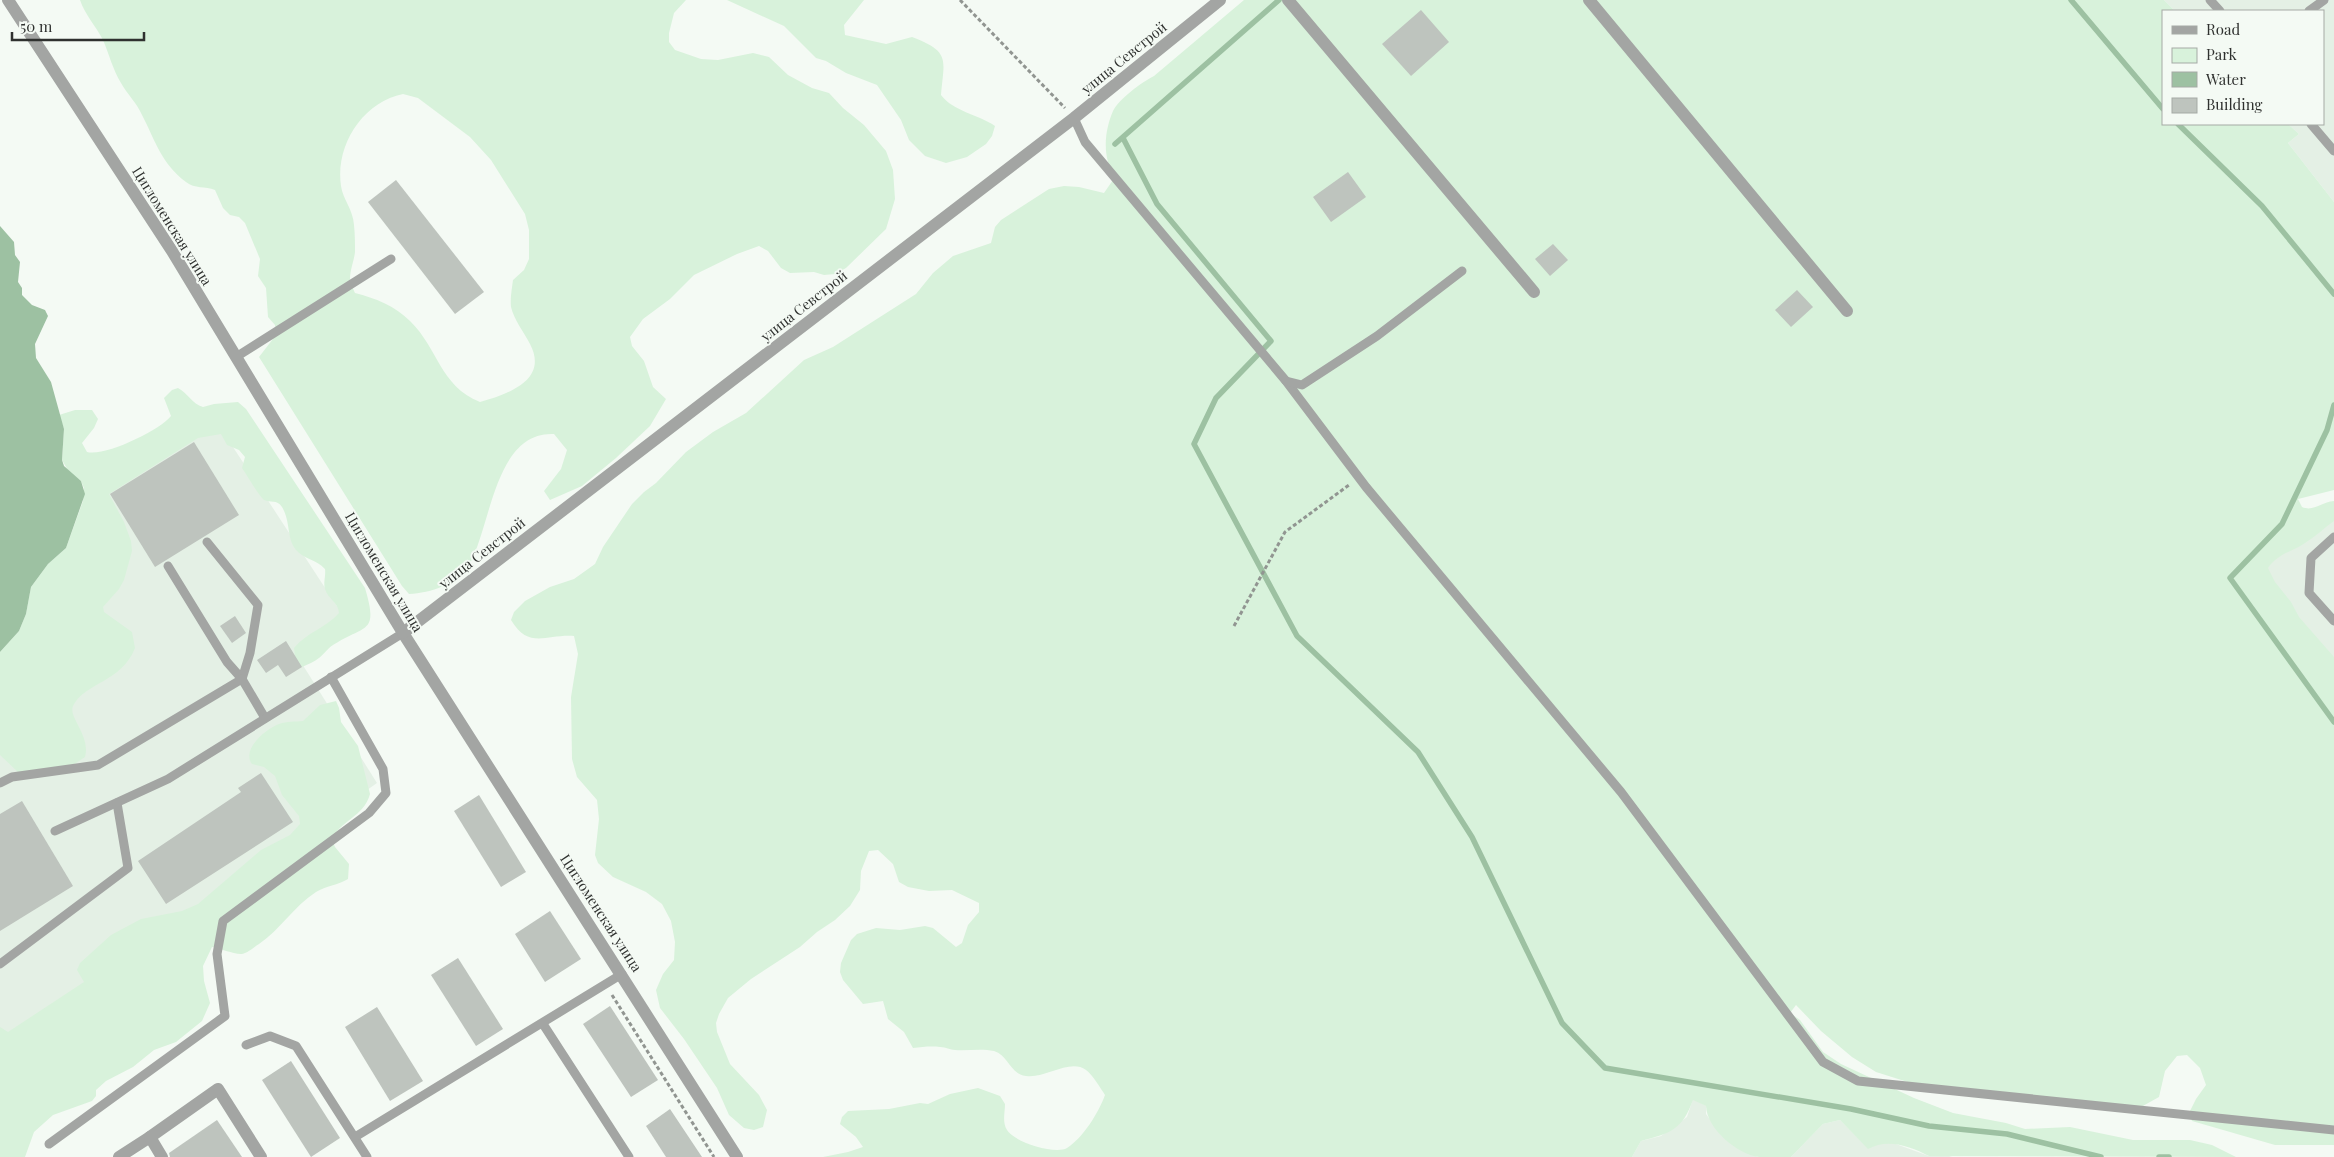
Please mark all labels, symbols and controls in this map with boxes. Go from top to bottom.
scale bar [12,10,145,42]
legend [2162,10,2324,125]
text: 50 m [20,16,53,36]
street label: улица Севстрой [1076,17,1171,99]
text: Road [2206,19,2240,39]
text: Park [2206,44,2238,64]
text: Water [2205,69,2246,89]
text: Building [2206,94,2263,114]
street label: Цигломенская улица [128,163,217,289]
street label: улица Севстрой [756,266,851,346]
street label: Цигломенская улица [341,508,428,635]
street label: улица Севстрой [434,513,529,593]
street label: Цигломенская улица [556,850,647,975]

